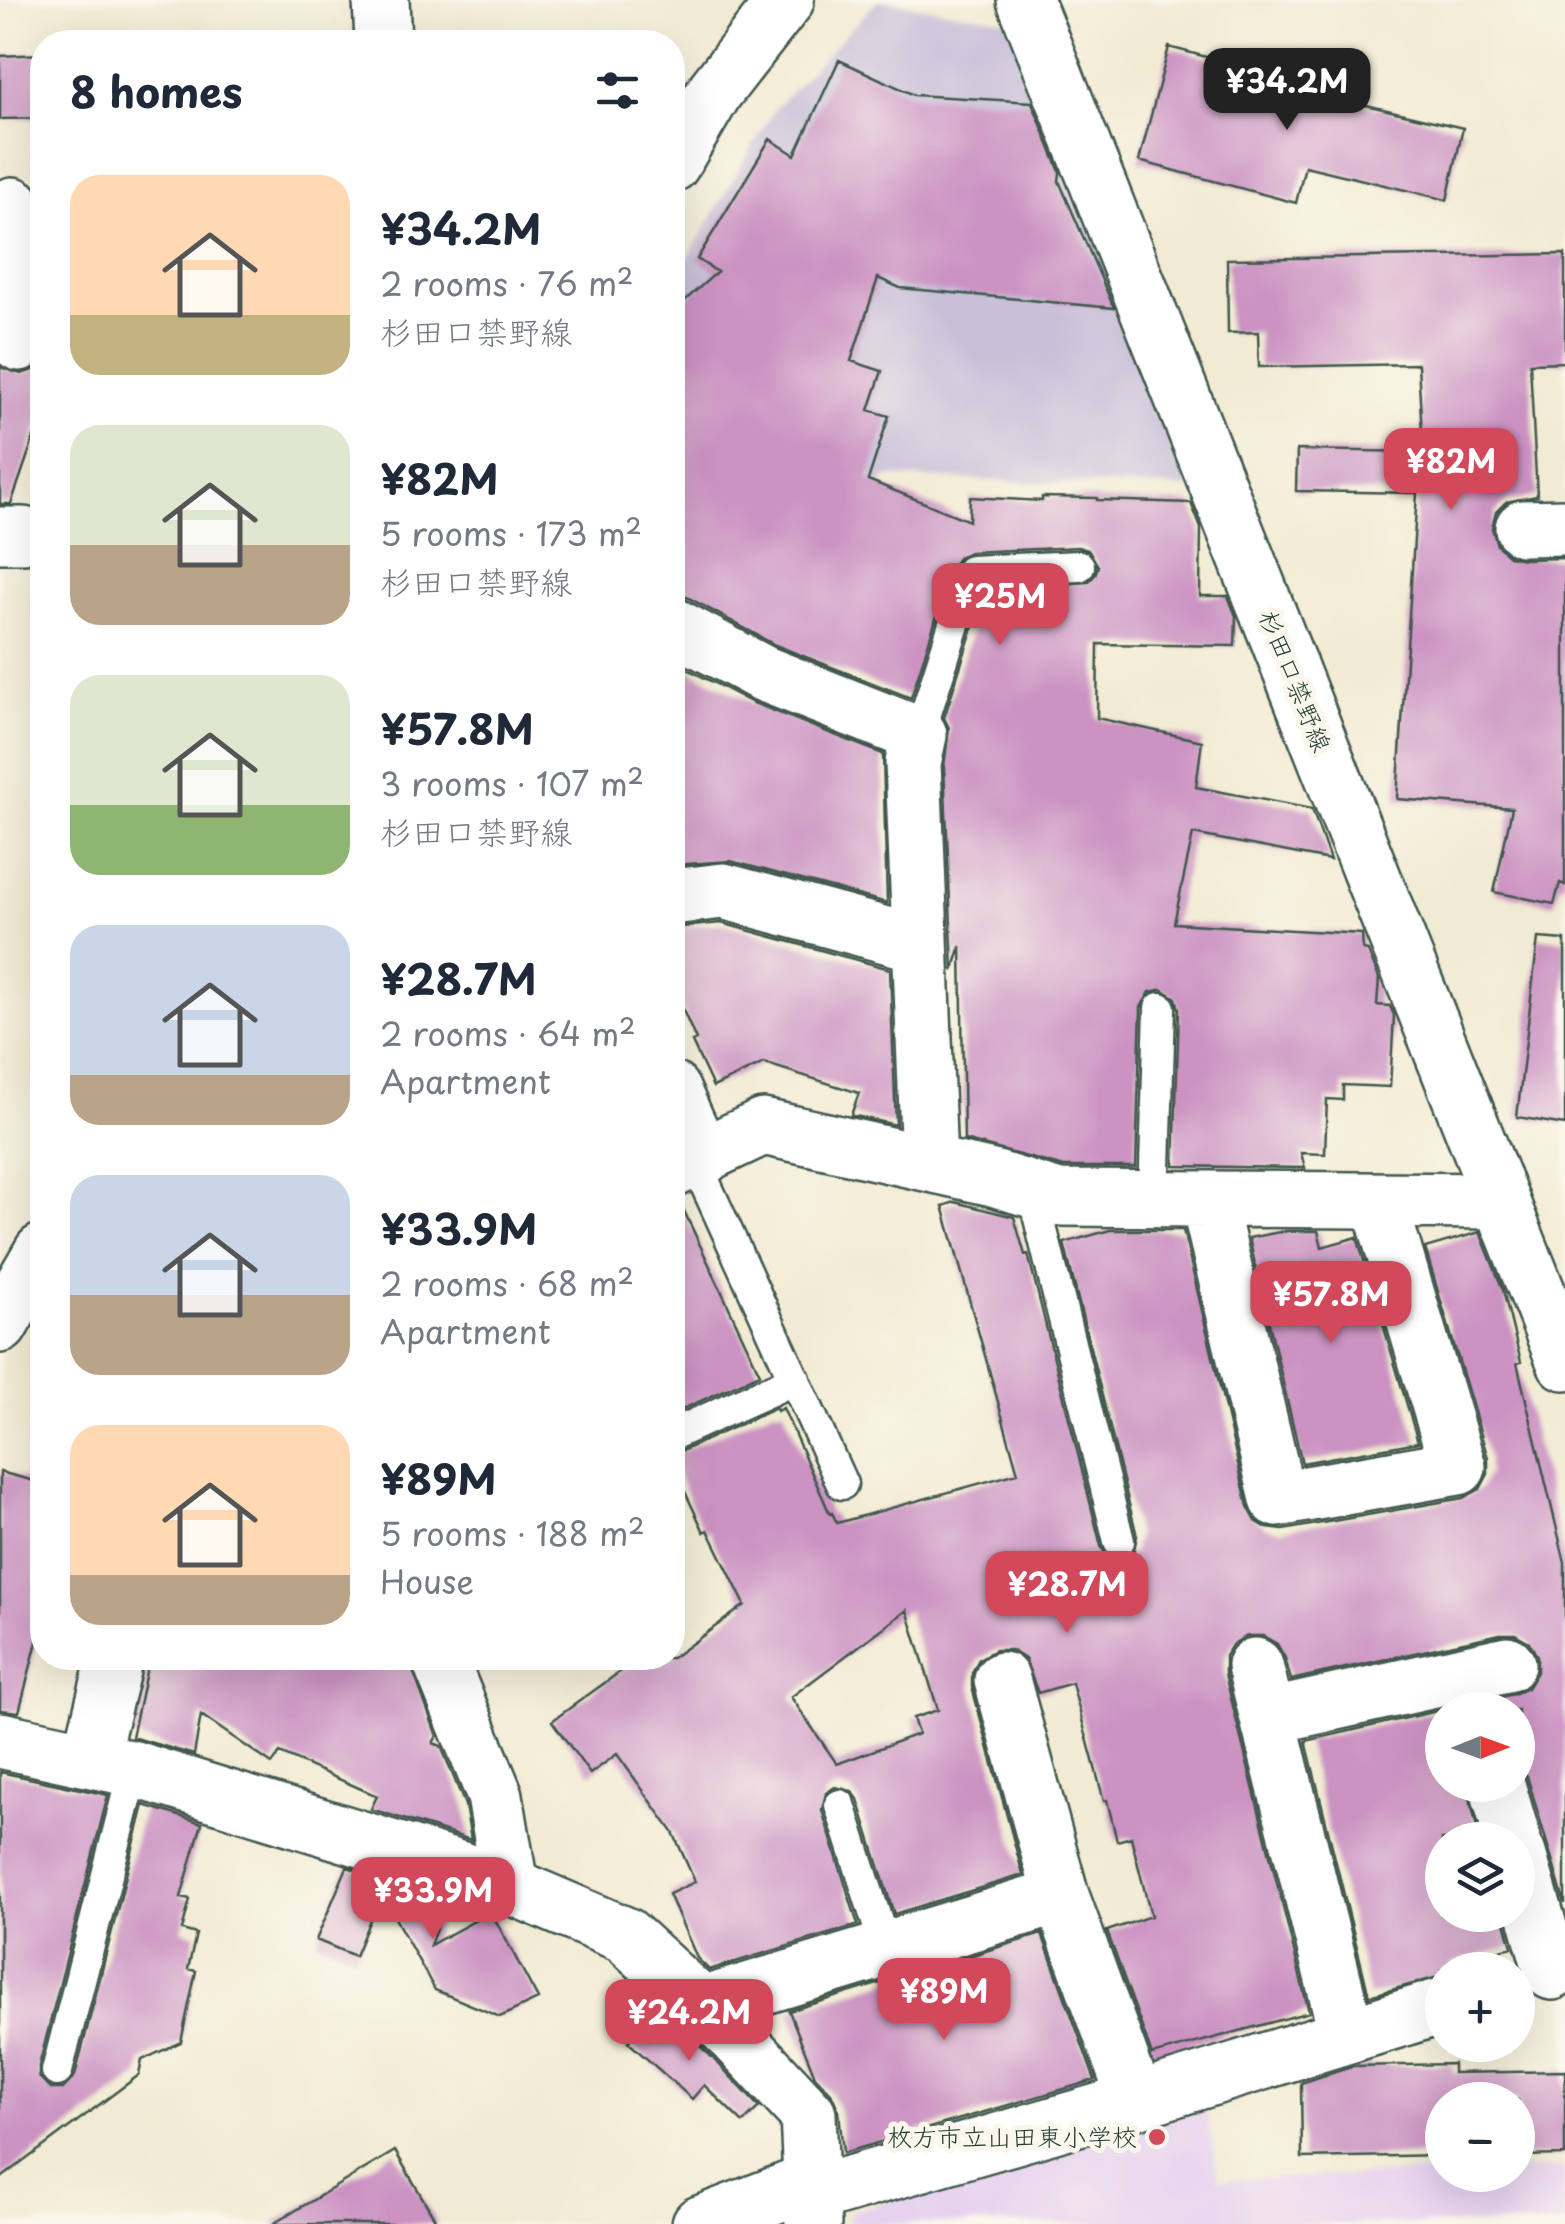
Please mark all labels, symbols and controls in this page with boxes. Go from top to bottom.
pin: ¥34.2M [1206,48,1368,133]
text: ¥34.2M [1225,56,1349,104]
text: 8 homes [70,59,243,122]
icon: filters [590,63,645,118]
text: ¥34.2M [380,196,541,259]
icon: home [150,215,270,335]
text: 2 rooms · 76 m² [380,259,634,307]
text: 杉田口禁野線 [380,307,572,355]
pin: ¥82M [1392,428,1510,513]
text: ¥82M [1406,436,1496,484]
text: ¥82M [380,446,499,509]
icon: home [150,465,270,585]
text: 5 rooms · 173 m² [380,509,642,557]
text: 杉田口禁野線 [380,557,572,605]
pin: ¥25M [941,563,1059,648]
text: ¥25M [954,571,1046,619]
street label: 杉田口禁野線 [1250,604,1342,757]
text: ¥57.8M [380,696,534,759]
icon: home [150,715,270,835]
text: 3 rooms · 107 m² [380,759,644,807]
text: 杉田口禁野線 [380,807,572,855]
text: ¥28.7M [380,946,537,1009]
icon: home [150,965,270,1085]
text: 2 rooms · 64 m² [380,1009,636,1057]
text: Apartment [380,1057,551,1105]
text: ¥33.9M [380,1196,537,1259]
icon: home [150,1215,270,1335]
text: 2 rooms · 68 m² [380,1259,634,1307]
pin: ¥57.8M [1250,1261,1412,1346]
text: ¥57.8M [1272,1269,1390,1317]
text: Apartment [380,1307,551,1355]
text: ¥89M [380,1446,497,1509]
icon: home [150,1465,270,1585]
text: 5 rooms · 188 m² [380,1509,645,1557]
pin: ¥28.7M [986,1551,1148,1636]
text: House [380,1557,474,1605]
text: ¥28.7M [1007,1559,1127,1607]
north arrow [1425,1692,1535,1802]
map controls [1425,1692,1535,2192]
button: layers [1425,1822,1535,1932]
pin: ¥33.9M [352,1857,514,1942]
text: ¥33.9M [373,1865,493,1913]
button: + [1425,1952,1535,2062]
pin: ¥89M [885,1958,1003,2043]
text: ¥89M [900,1966,988,2014]
pin: ¥24.2M [608,1979,770,2064]
text: ¥24.2M [627,1987,751,2035]
button: − [1425,2082,1535,2192]
place label: 枚方市立山田東小学校 [887,2117,1137,2155]
marker: 枚方市立山田東小学校 [1146,2126,1168,2148]

